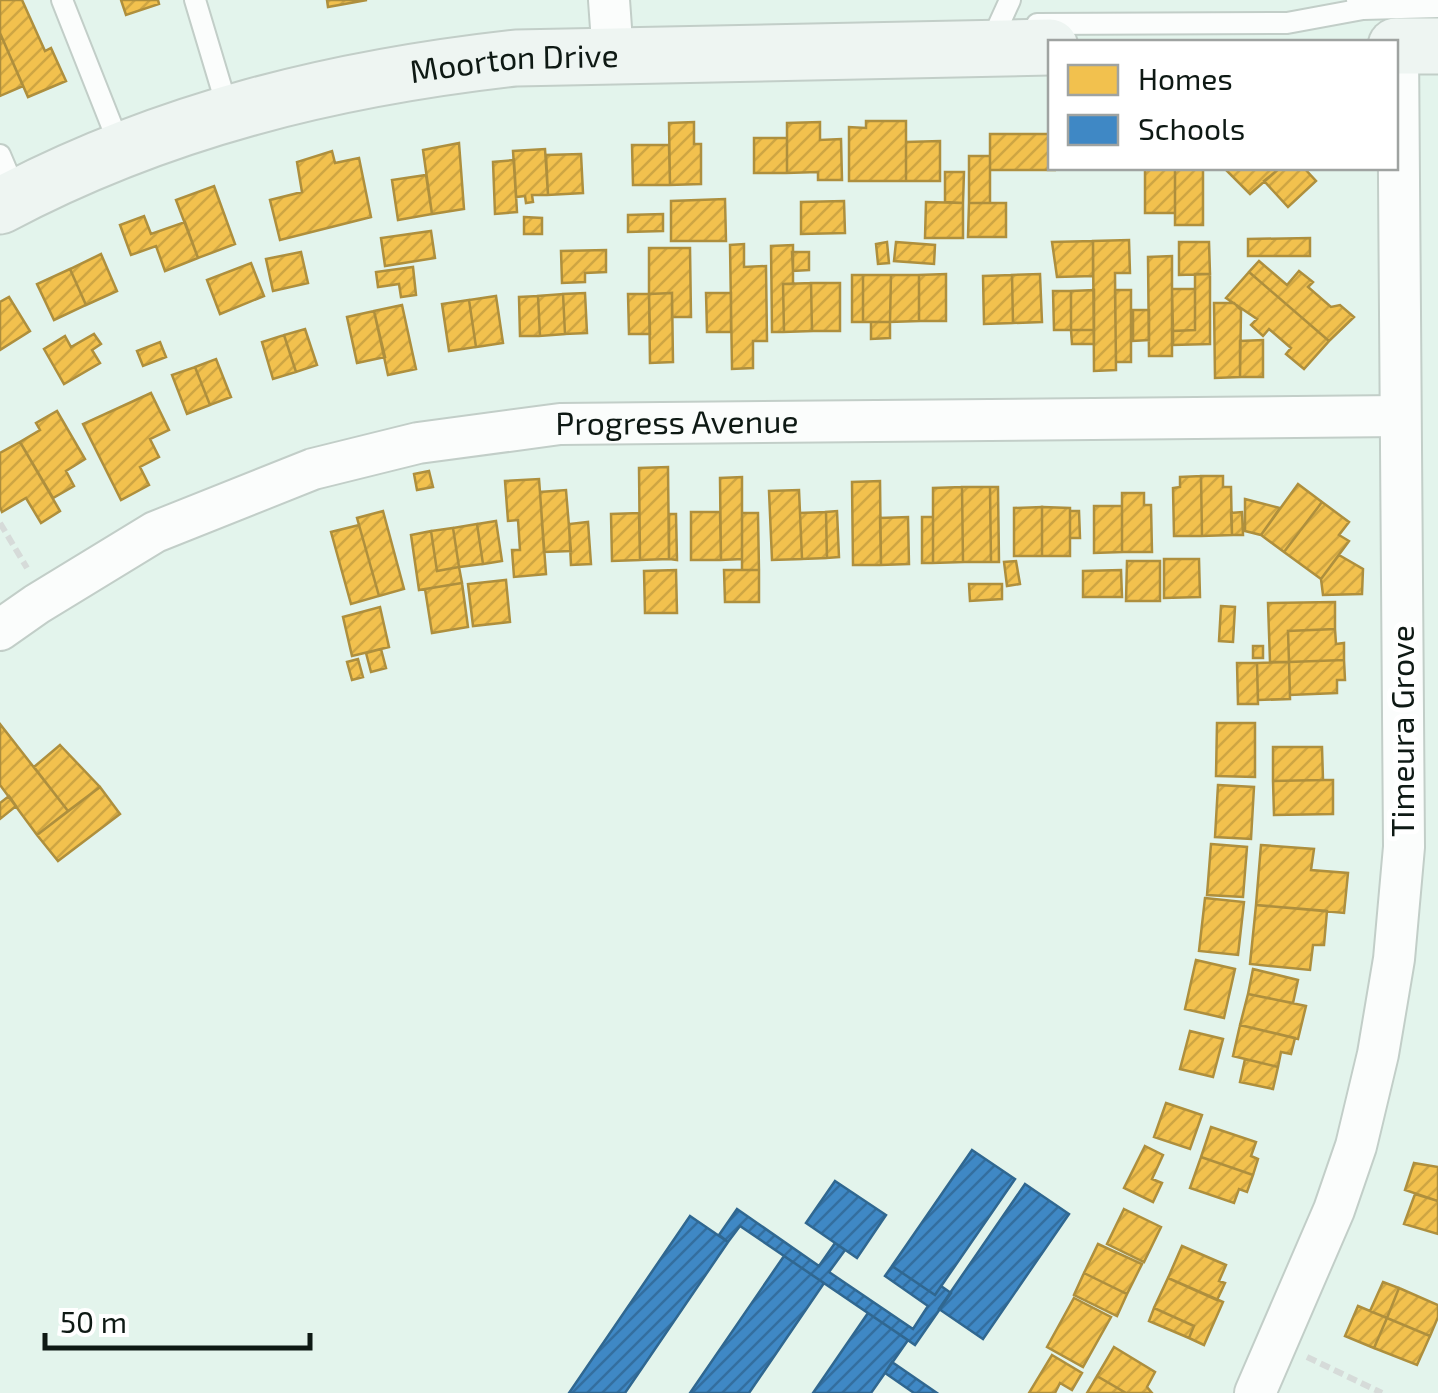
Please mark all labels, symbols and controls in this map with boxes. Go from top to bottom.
street label: Moorton Drive [407,35,619,89]
legend [1048,40,1398,170]
text: Homes [1138,60,1233,96]
text: Schools [1138,110,1245,146]
street label: Progress Avenue [555,401,799,441]
street label: Timeura Grove [1382,625,1420,837]
scale bar [45,1288,310,1350]
text: 50 m [60,1303,127,1339]

